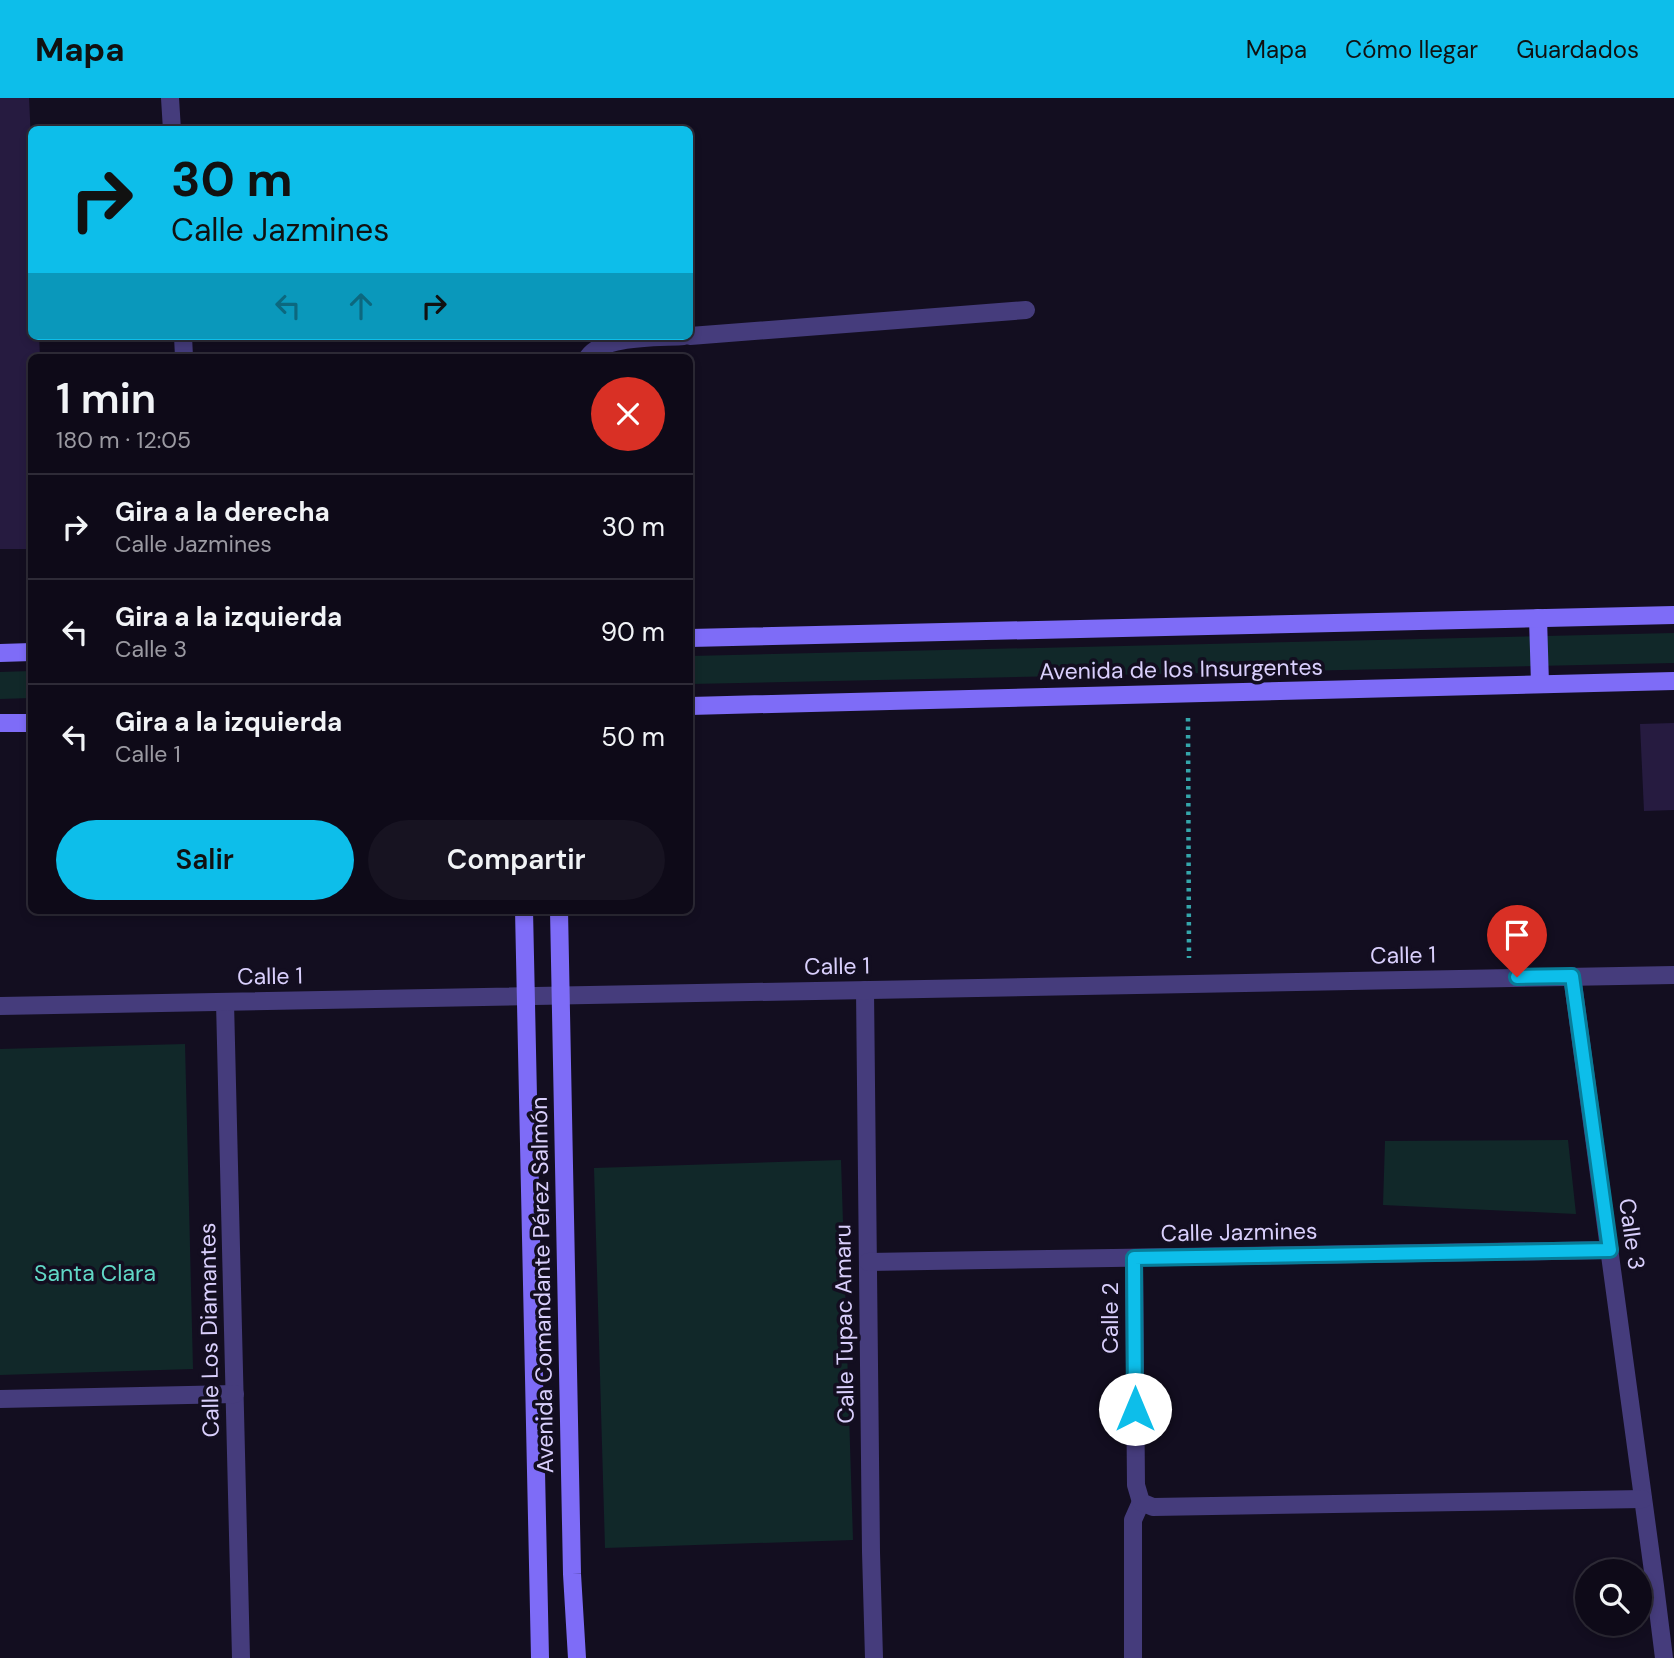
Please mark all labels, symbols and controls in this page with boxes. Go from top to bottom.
text: Mapa [35,28,125,71]
text: Mapa [1246,34,1307,65]
text: Cómo llegar [1345,34,1478,65]
text: Guardados [1516,34,1639,65]
text: 30 m [171,147,293,211]
icon: right [56,154,147,245]
text: Calle Jazmines [171,209,389,251]
icon: left [269,287,307,325]
icon: ahead [342,287,380,325]
icon: right [415,287,453,325]
text: 1 min [56,371,156,426]
button: close [591,377,665,451]
text: 180 m · 12:05 [56,425,191,455]
text: Gira a la derecha [115,495,330,529]
icon: right [56,508,94,546]
text: 30 m [602,510,665,544]
text: Calle Jazmines [115,529,272,559]
text: Gira a la izquierda [115,600,342,634]
icon: left [56,613,94,651]
text: 90 m [601,615,665,649]
text: Calle 3 [115,634,187,664]
street label: Avenida de los Insurgentes [1039,652,1323,686]
text: Gira a la izquierda [115,705,342,739]
icon: left [56,718,94,756]
text: 50 m [601,720,665,754]
text: Calle 1 [115,739,181,769]
button: Salir [56,820,354,900]
button: Compartir [368,820,665,900]
pin [1487,905,1547,977]
icon: arrive [1498,916,1536,954]
street label: Calle 1 [1370,939,1436,971]
street label: Calle 1 [804,950,870,982]
street label: Calle 1 [237,960,303,992]
street label: Avenida Comandante Pérez Salmón [524,1096,560,1474]
street label: Calle 3 [1612,1196,1652,1272]
street label: Calle Jazmines [1160,1216,1318,1248]
street label: Calle Los Diamantes [192,1222,226,1438]
street label: Calle Tupac Amaru [827,1224,861,1424]
park label: Santa Clara [34,1258,156,1288]
street label: Calle 2 [1095,1282,1125,1354]
position arrow [1098,1372,1172,1446]
map controls [1575,1559,1652,1636]
button: search [1575,1559,1652,1636]

